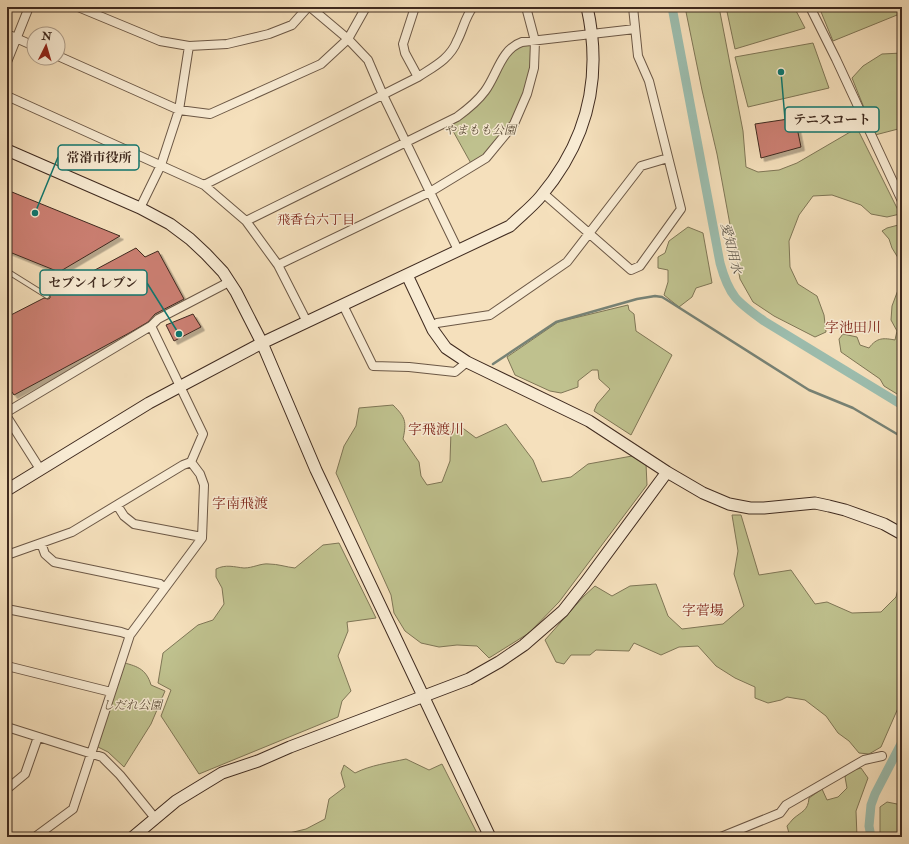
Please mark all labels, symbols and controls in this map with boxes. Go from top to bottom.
north arrow [26,26,66,66]
text: N [40,30,53,44]
callout: テニスコート [785,107,879,132]
text: テニスコート [793,112,871,128]
park label: やまもも公園 [444,123,518,138]
callout: 常滑市役所 [58,145,139,170]
text: 常滑市役所 [66,150,132,166]
district label: 飛香台六丁目 [277,212,355,228]
water label: 愛知用水 [717,221,746,277]
callout: セブンイレブン [40,270,147,295]
text: セブンイレブン [48,275,138,291]
district label: 字池田川 [825,319,881,336]
district label: 字飛渡川 [408,421,464,438]
district label: 字南飛渡 [212,495,268,512]
district label: 字菅場 [682,602,724,619]
park label: しだれ公園 [102,698,164,713]

